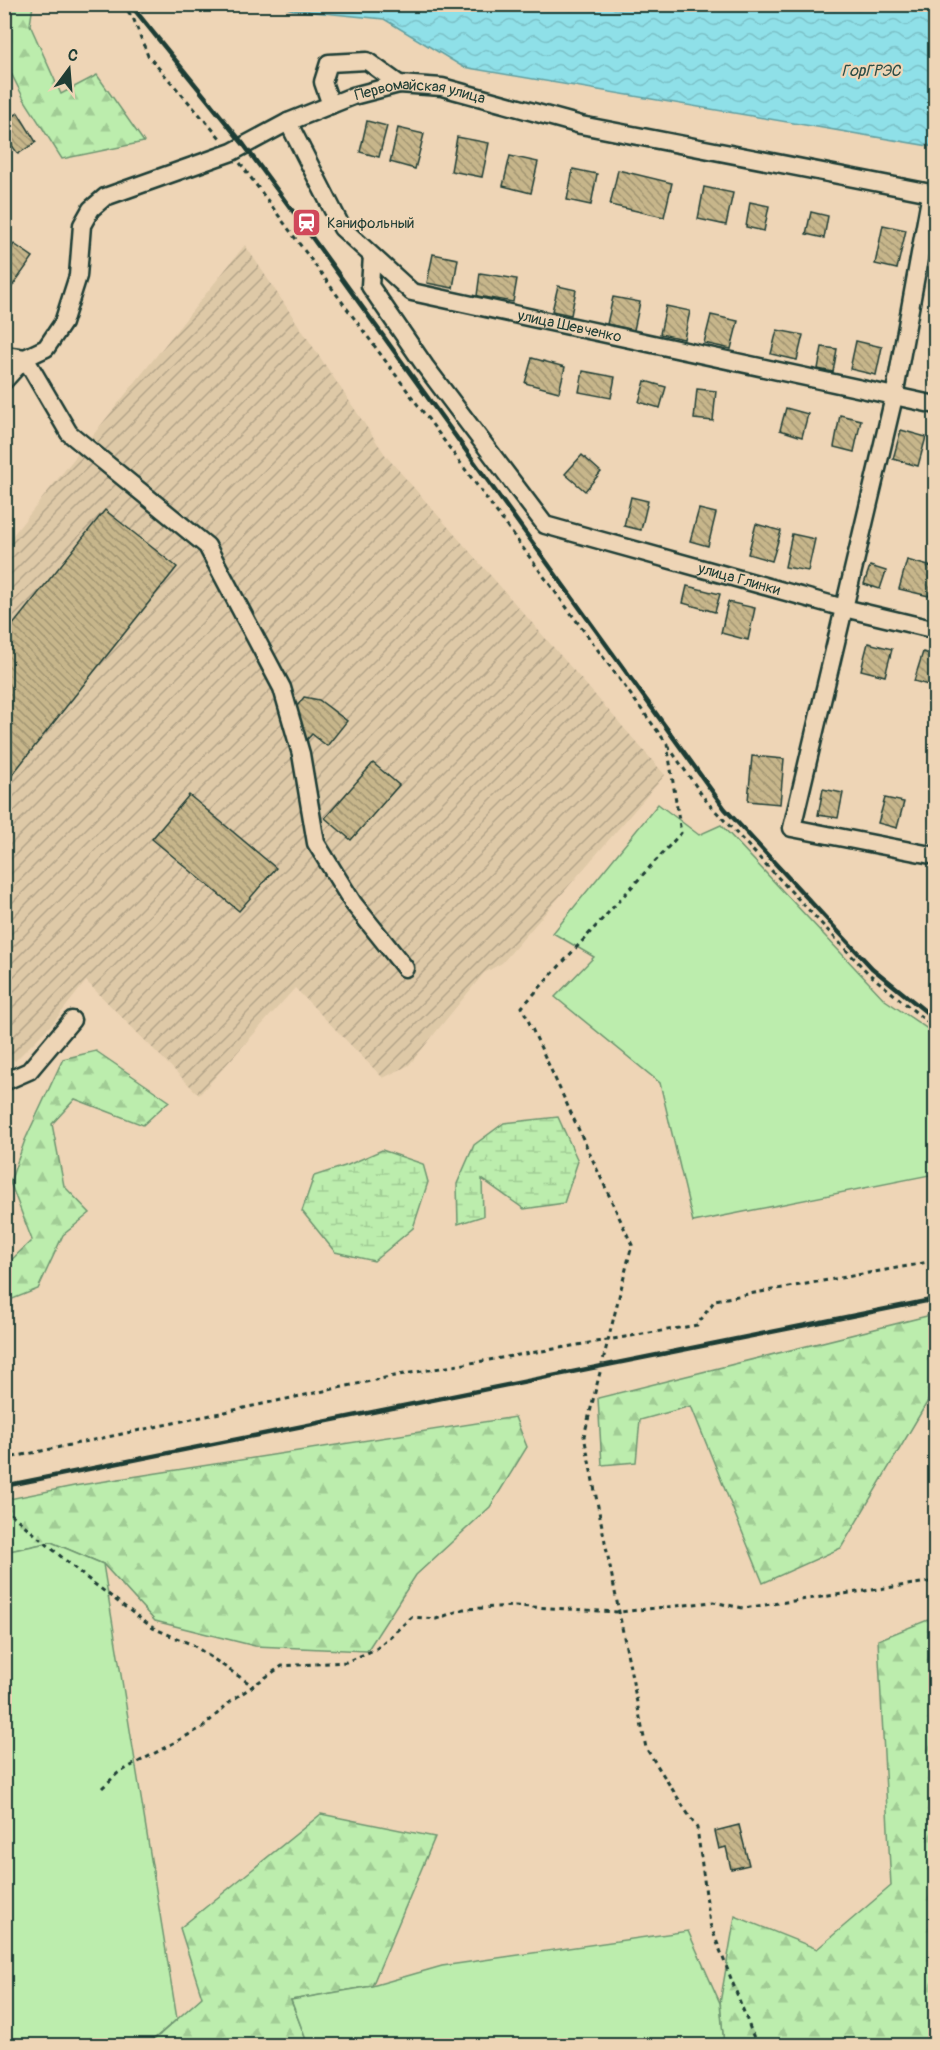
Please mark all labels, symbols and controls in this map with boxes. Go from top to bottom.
north arrow [39,39,99,99]
text: С [65,45,80,67]
water label: ГорГРЭС [842,61,902,81]
street label: Первомайская улица [353,74,487,108]
station icon: Канифольный [290,207,322,239]
place label: Канифольный [327,214,415,233]
street label: улица Шевченко [515,306,623,347]
street label: улица Глинки [695,559,783,600]

